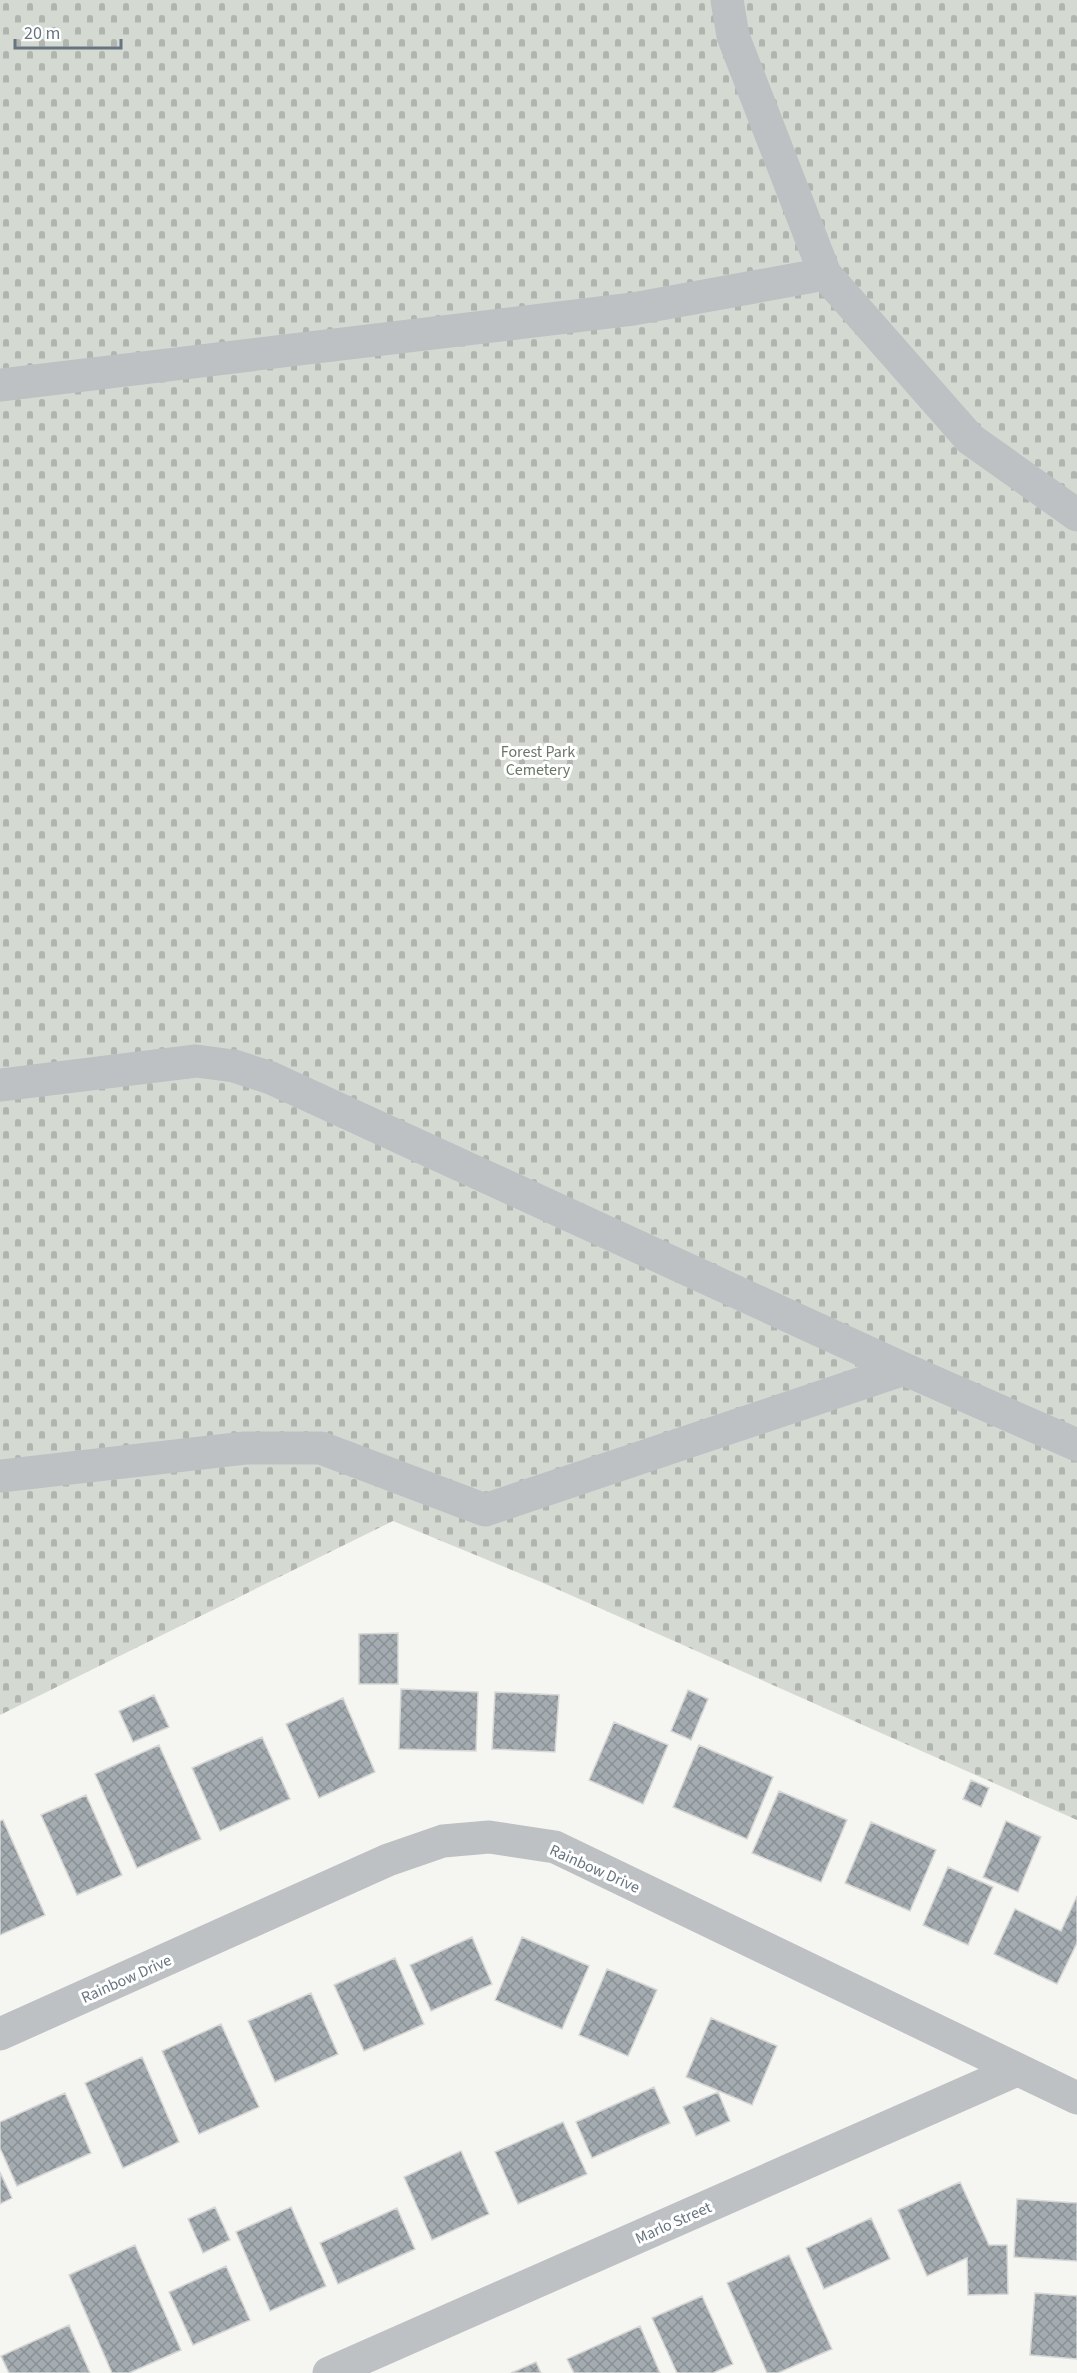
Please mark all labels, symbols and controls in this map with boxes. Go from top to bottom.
scale bar [15,12,122,50]
text: 20 m [24,21,60,46]
park label: Forest Park Cemetery [501,741,575,781]
street label: Rainbow Drive [546,1839,643,1899]
street label: Rainbow Drive [78,1949,175,2009]
street label: Marlo Street [632,2196,716,2249]

